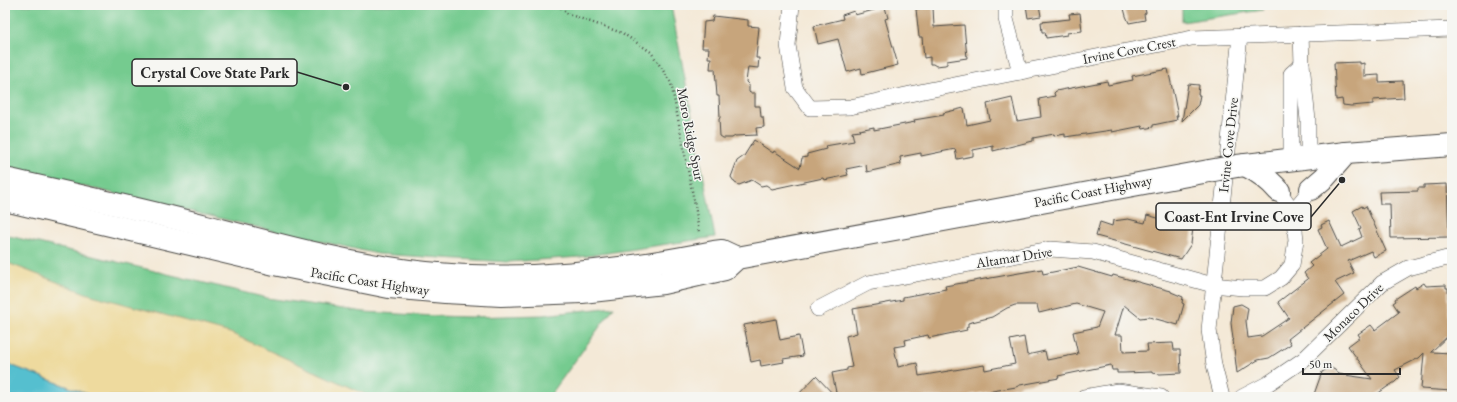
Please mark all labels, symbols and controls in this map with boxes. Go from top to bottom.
street label: Irvine Cove Crest [1081,32,1178,68]
callout: Crystal Cove State Park [132,59,297,86]
text: Crystal Cove State Park [141,63,290,82]
street label: Moro Ridge Spur [673,86,709,182]
street label: Irvine Cove Drive [1214,96,1242,193]
street label: Pacific Coast Highway [1032,171,1154,211]
callout: Coast-Ent Irvine Cove [1156,203,1311,230]
text: Coast-Ent Irvine Cove [1164,207,1304,226]
street label: Altamar Drive [974,242,1054,272]
street label: Pacific Coast Highway [309,263,432,299]
street label: Monaco Drive [1319,278,1387,345]
scale bar [1303,350,1400,376]
text: 50 m [1309,356,1333,372]

